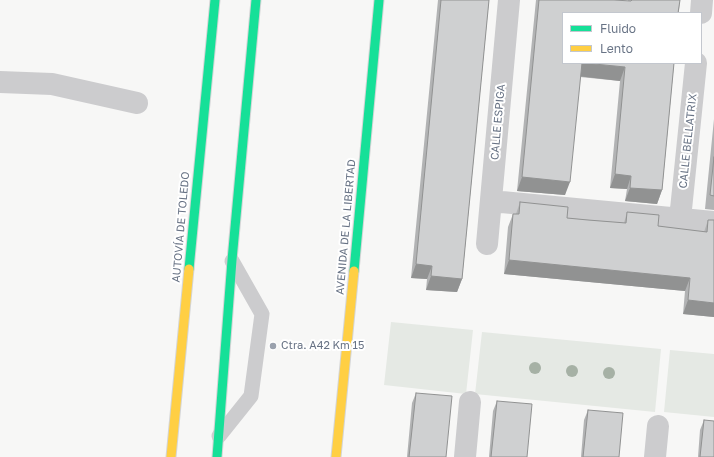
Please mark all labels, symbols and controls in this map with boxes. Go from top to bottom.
legend [562,12,702,64]
text: Fluido [600,21,636,36]
text: Lento [600,41,633,56]
street label: CALLE ESPIGA [488,84,508,160]
street label: CALLE BELLATRIX [676,93,700,189]
street label: AVENIDA DE LA LIBERTAD [334,159,358,295]
street label: AUTOVÍA DE TOLEDO [170,171,192,283]
place label: Ctra. A42 Km 15 [281,339,364,353]
marker: Ctra. A42 Km 15 [268,341,278,351]

